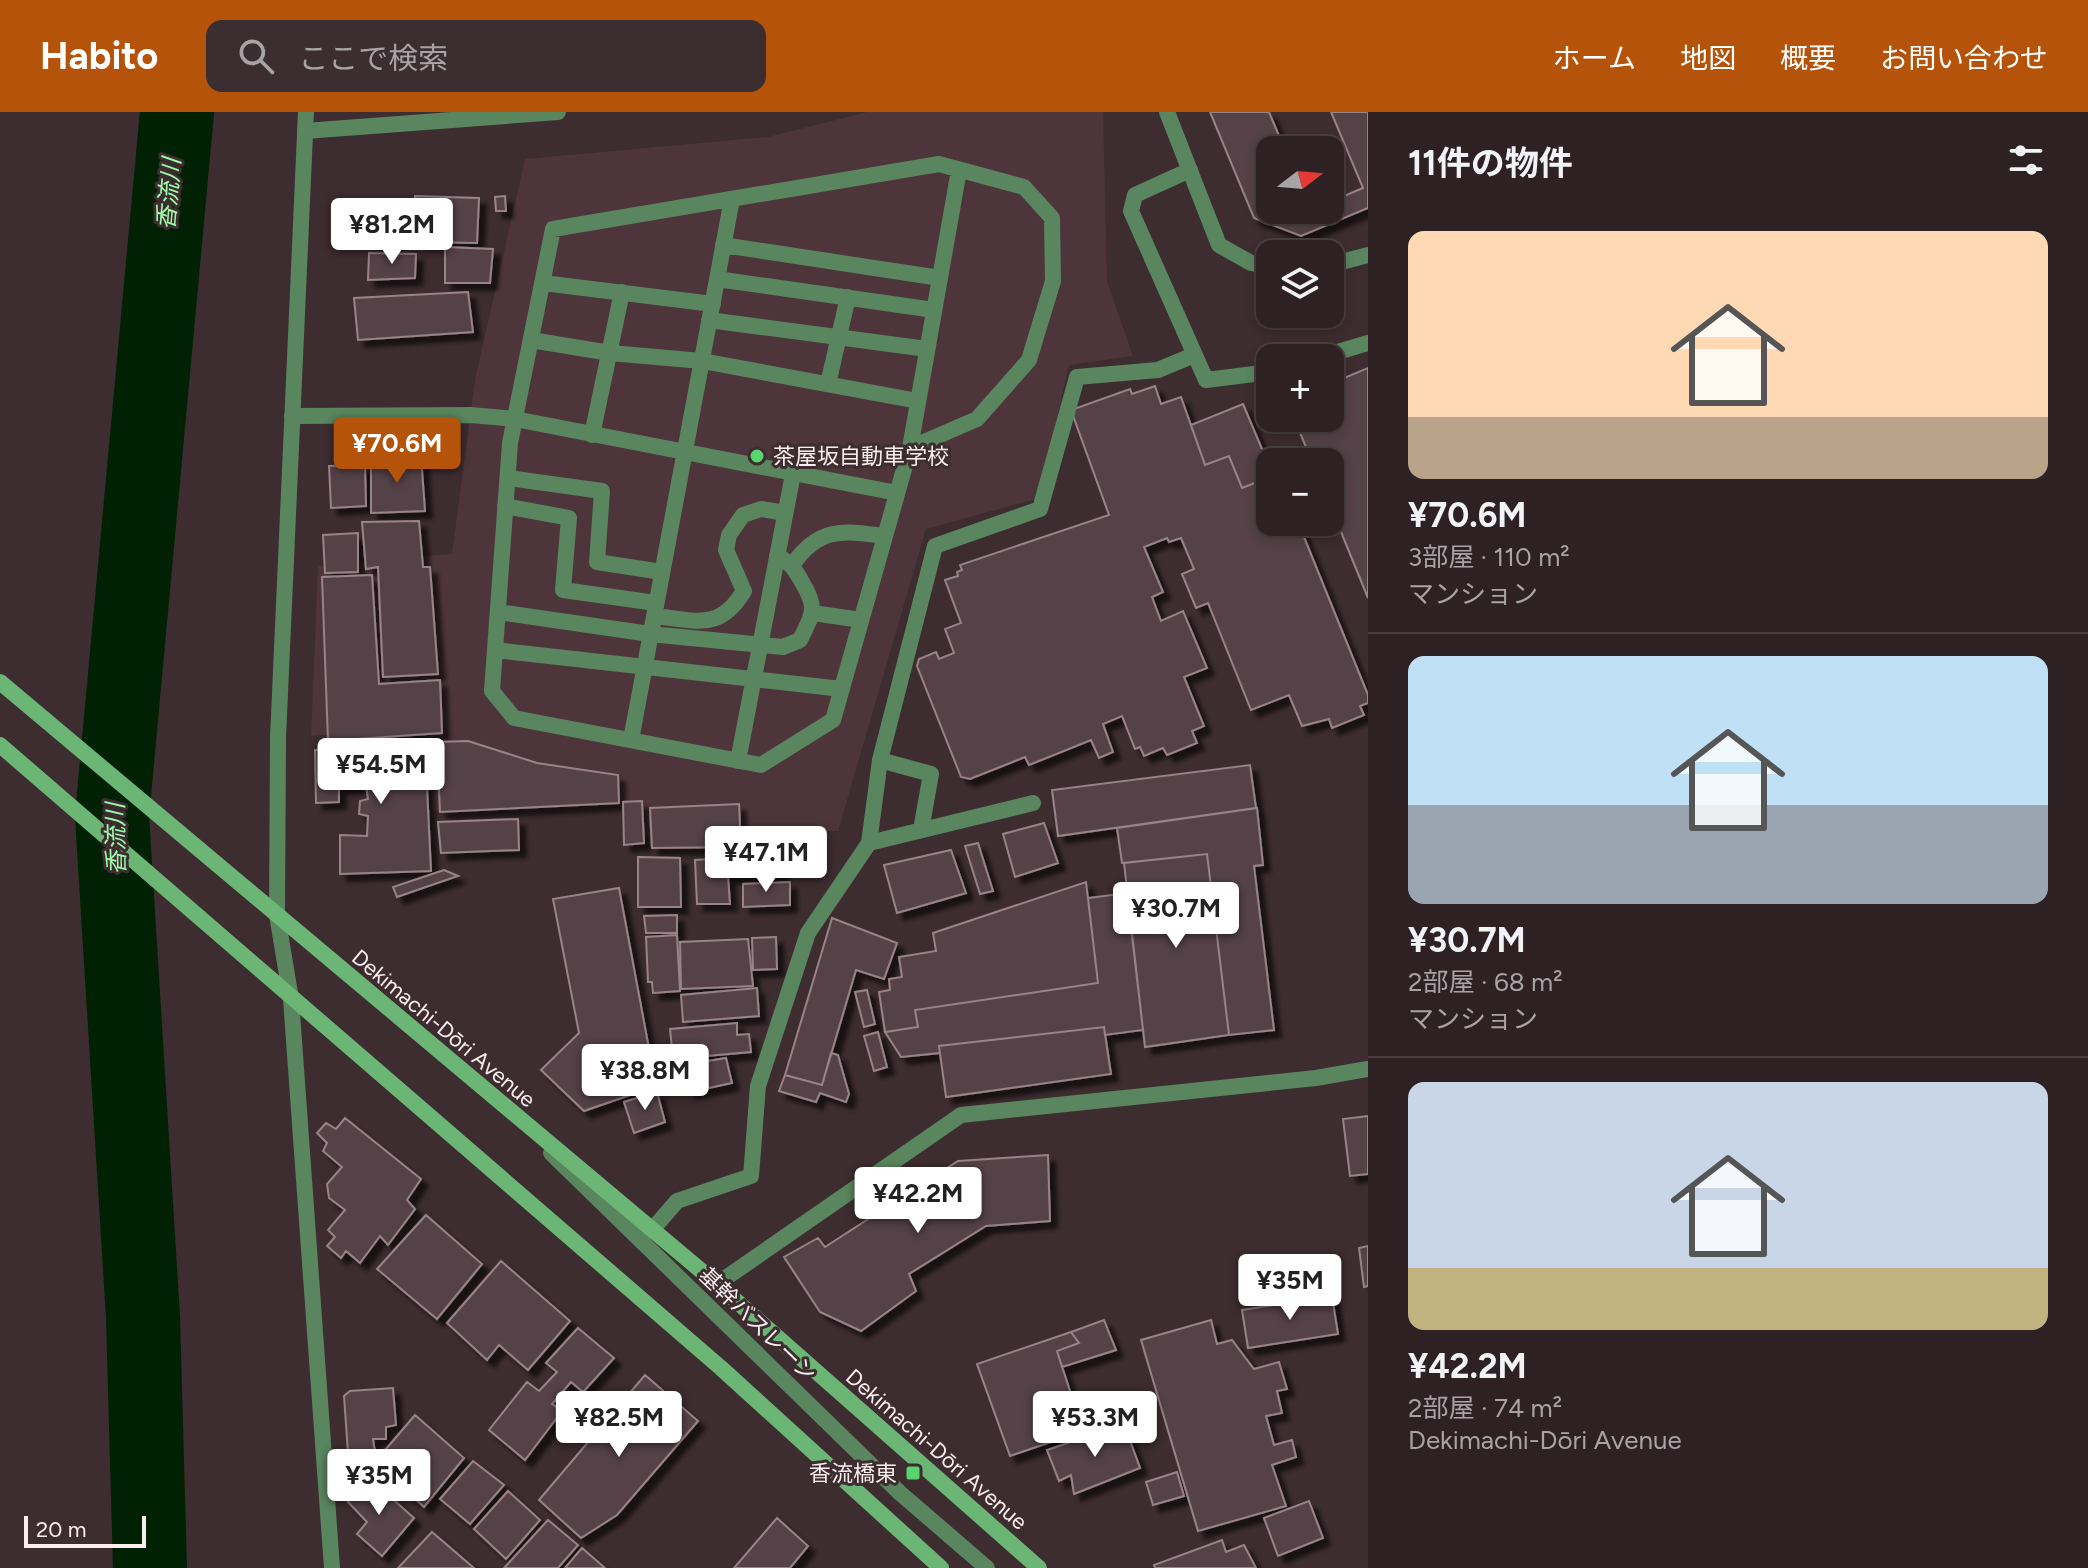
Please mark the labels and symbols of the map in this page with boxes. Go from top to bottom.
north arrow [1256,136,1344,224]
water label: 香流川 [151,154,186,231]
pin: ¥81.2M [327,198,457,266]
pin: ¥70.6M [332,417,462,485]
place label: 茶屋坂自動車学校 [773,443,949,470]
marker: 茶屋坂自動車学校 [748,447,766,465]
pin: ¥54.5M [316,738,446,806]
water label: 香流川 [100,800,131,875]
pin: ¥47.1M [701,826,831,894]
pin: ¥30.7M [1111,882,1241,950]
street label: Dekimachi-Dōri Avenue [346,944,541,1113]
pin: ¥38.8M [580,1044,710,1112]
pin: ¥42.2M [853,1167,983,1235]
pin: ¥35M [1243,1254,1337,1322]
street label: 基幹バスレーン [693,1262,822,1387]
street label: Dekimachi-Dōri Avenue [840,1363,1033,1536]
pin: ¥82.5M [554,1391,684,1459]
pin: ¥53.3M [1030,1391,1160,1459]
pin: ¥35M [332,1449,426,1517]
place label: 香流橋東 [809,1460,897,1487]
marker: 香流橋東 [904,1464,922,1482]
scale bar [24,1512,146,1548]

